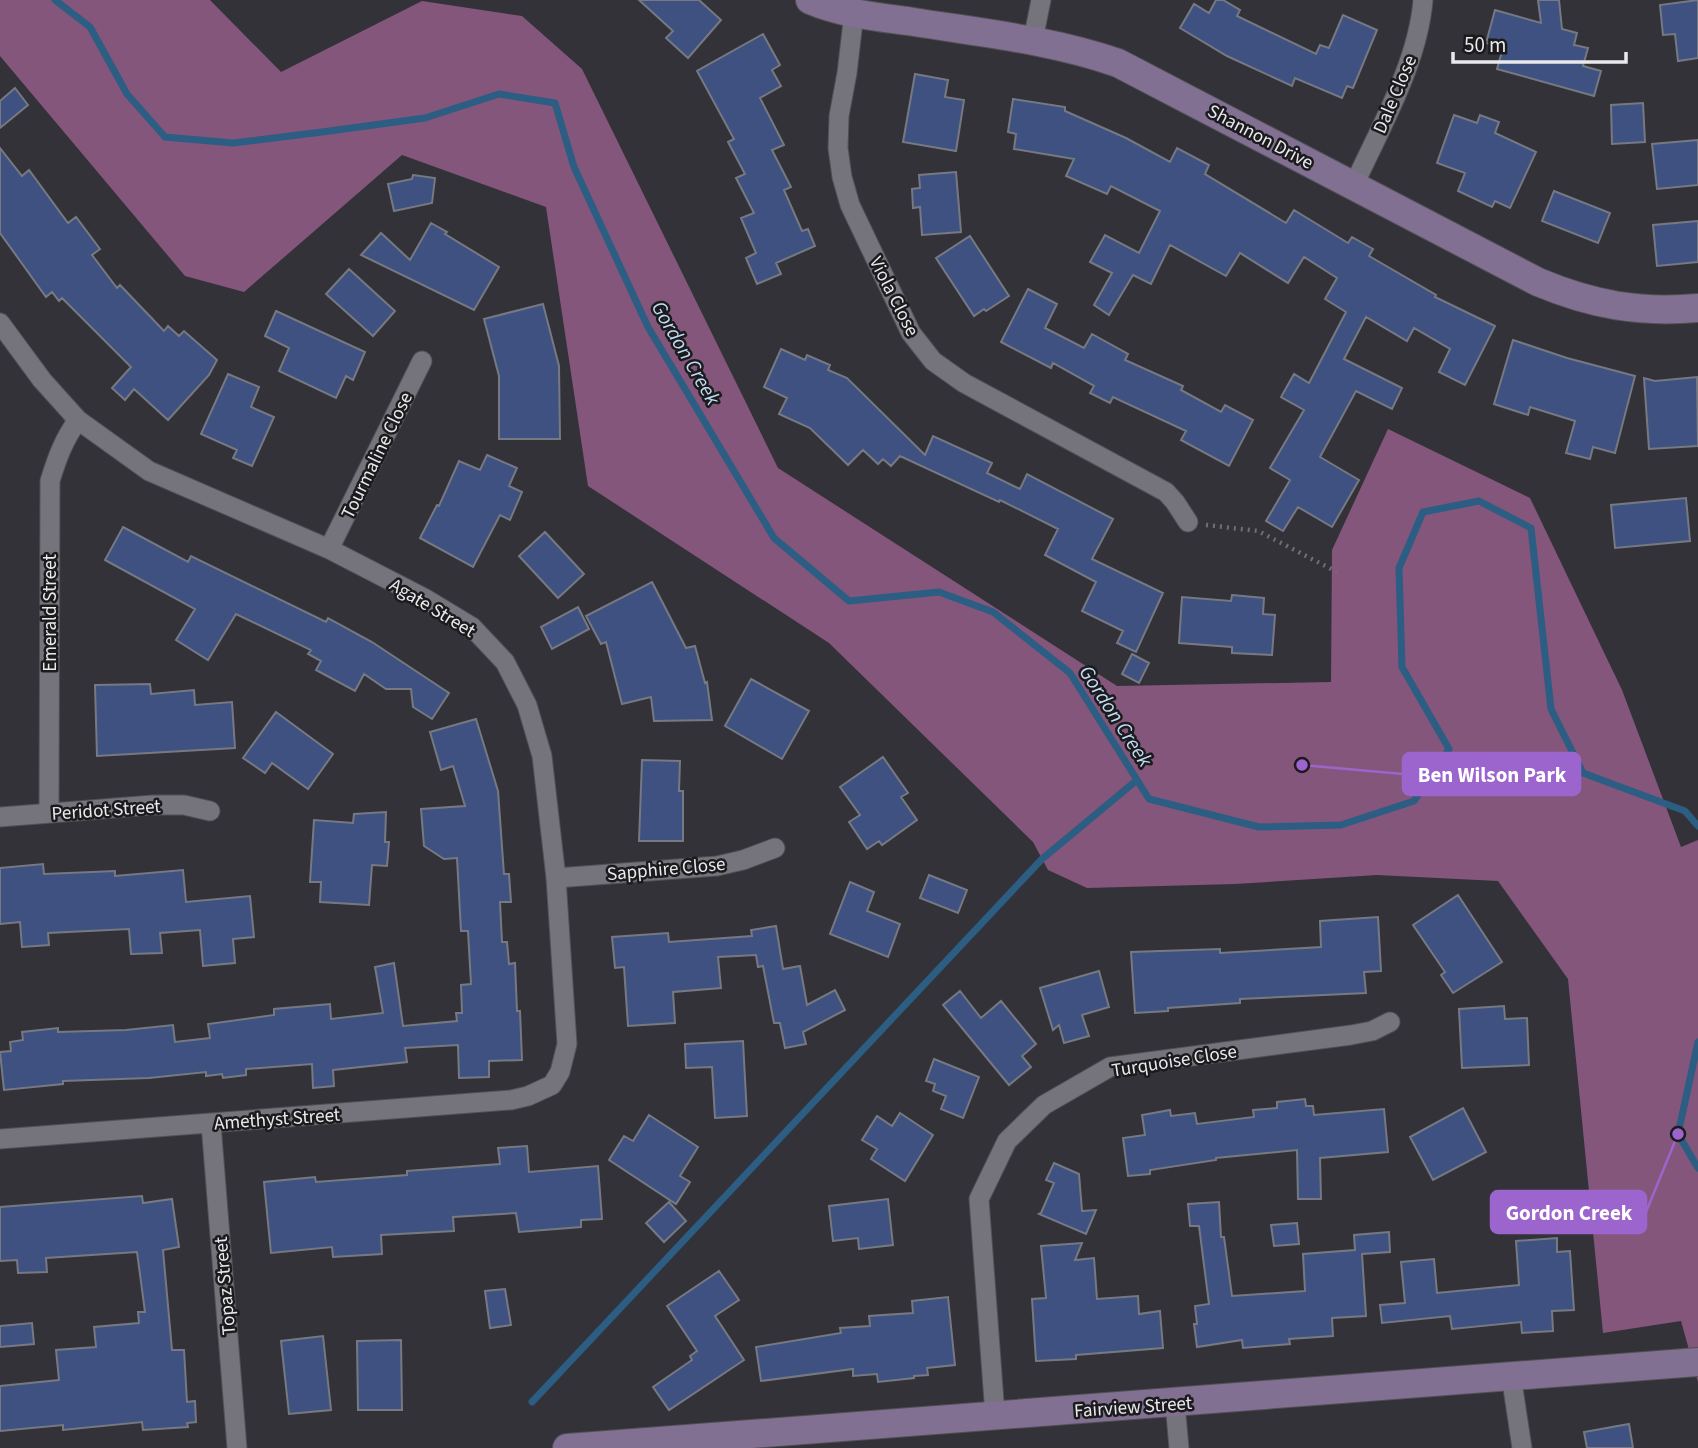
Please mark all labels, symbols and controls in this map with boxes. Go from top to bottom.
scale bar [1453,21,1626,65]
text: 50 m [1464,30,1506,60]
street label: Dale Close [1367,51,1424,138]
street label: Shannon Drive [1203,98,1318,177]
street label: Viola Close [862,252,925,341]
water label: Gordon Creek [644,295,729,412]
street label: Tourmaline Close [335,388,420,524]
street label: Emerald Street [37,554,64,672]
street label: Agate Street [384,572,481,645]
water label: Gordon Creek [1072,659,1161,774]
callout: Ben Wilson Park [1403,753,1580,795]
text: Ben Wilson Park [1418,760,1567,790]
street label: Peridot Street [51,793,162,828]
street label: Sapphire Close [606,851,726,888]
street label: Turquoise Close [1110,1038,1239,1085]
street label: Amethyst Street [213,1102,342,1137]
callout: Gordon Creek [1491,1191,1646,1233]
text: Gordon Creek [1506,1198,1633,1228]
street label: Topaz Street [208,1235,243,1336]
street label: Fairview Street [1073,1390,1194,1425]

